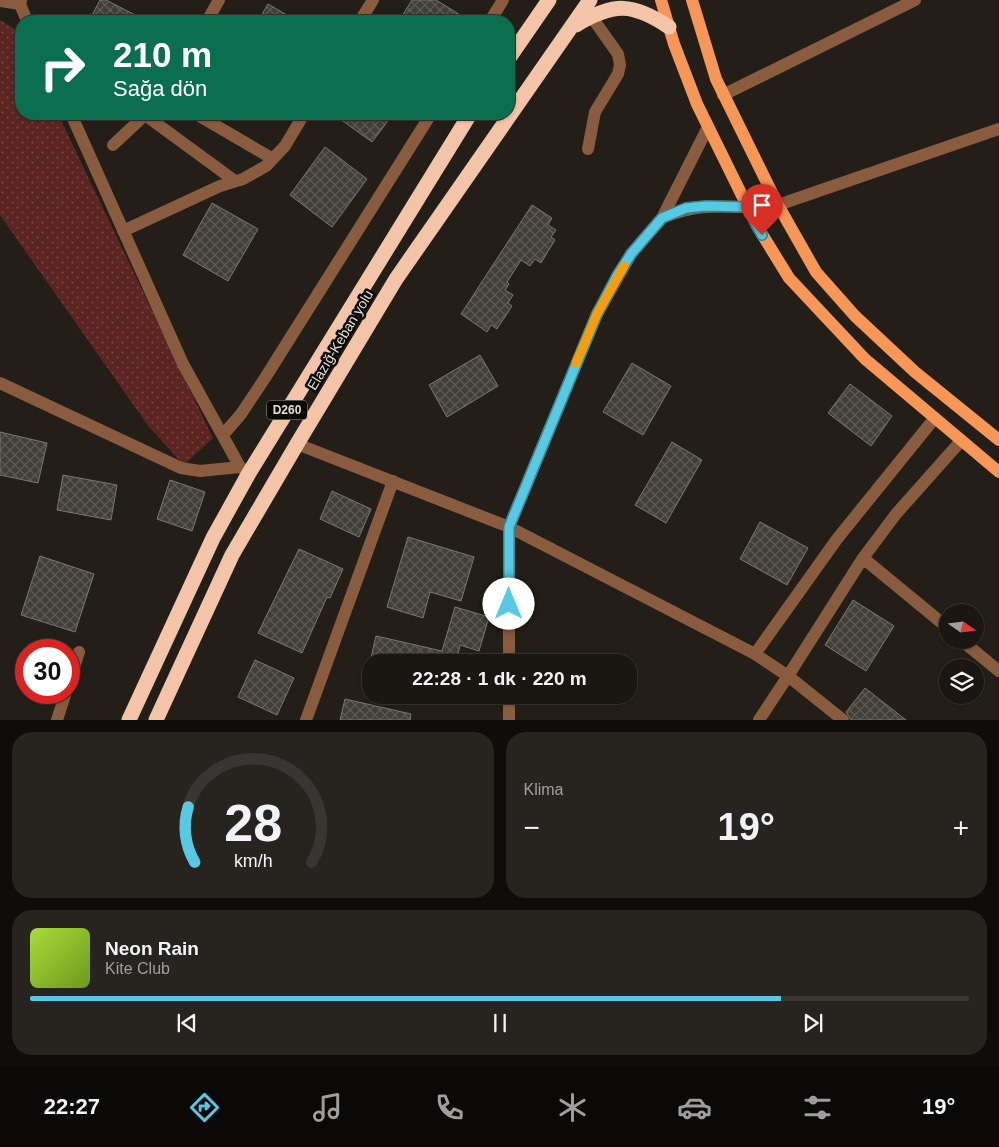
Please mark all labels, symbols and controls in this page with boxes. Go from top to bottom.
icon: right [30,35,95,100]
text: 210 m [113,35,212,74]
text: Sağa dön [113,76,207,101]
pin [741,184,783,235]
icon: arrive [748,191,776,219]
street label: Elazığ-Keban yolu [304,287,376,393]
road number: D260 [267,400,307,420]
position arrow [482,577,534,629]
north arrow [939,604,984,649]
map controls [939,604,984,704]
speed limit sign: 30 [15,639,80,704]
button: layers [939,659,984,704]
text: 22:28 · 1 dk · 220 m [412,668,587,689]
text: Klima [524,781,564,798]
text: 28 [224,794,282,852]
text: 19° [718,806,775,848]
text: − [524,812,540,843]
text: + [953,812,969,843]
text: km/h [233,851,272,871]
text: Neon Rain [105,938,199,959]
text: Kite Club [105,960,170,977]
icon: previous [173,1009,201,1037]
icon: pause [486,1009,514,1037]
icon: next [799,1009,827,1037]
icon: directions [187,1090,222,1125]
icon: music [310,1090,345,1125]
icon: phone [432,1090,467,1125]
icon: climate [555,1090,590,1125]
icon: car [677,1090,712,1125]
icon: filters [800,1090,835,1125]
text: 22:27 [44,1094,100,1119]
text: 19° [922,1094,955,1119]

